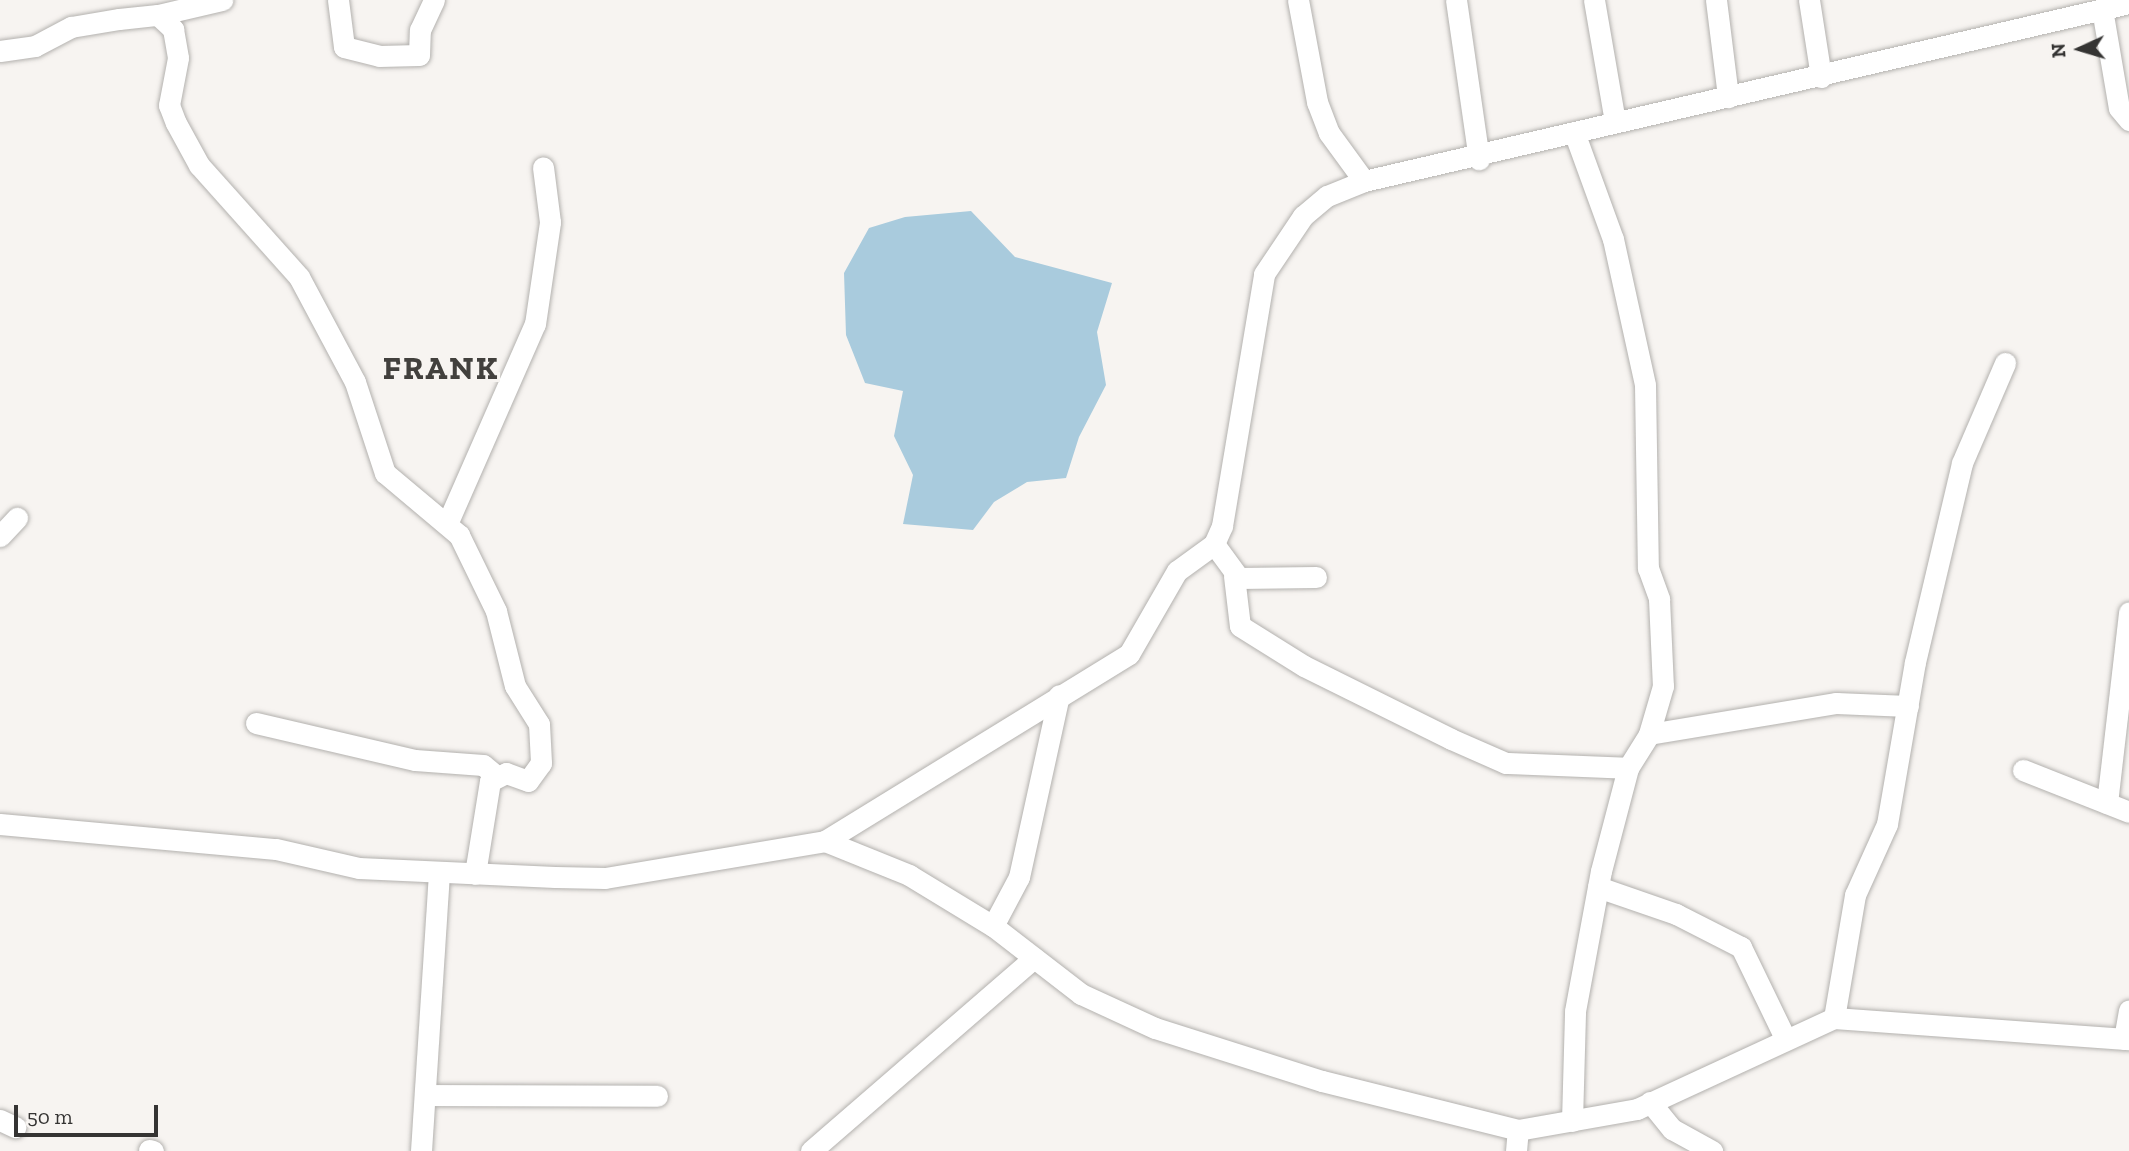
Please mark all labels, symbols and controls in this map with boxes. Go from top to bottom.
north arrow [2045,14,2115,84]
text: N [2047,42,2071,59]
district label: FRANK [383,349,499,387]
scale bar [18,1092,161,1136]
text: 50 m [27,1104,73,1129]

